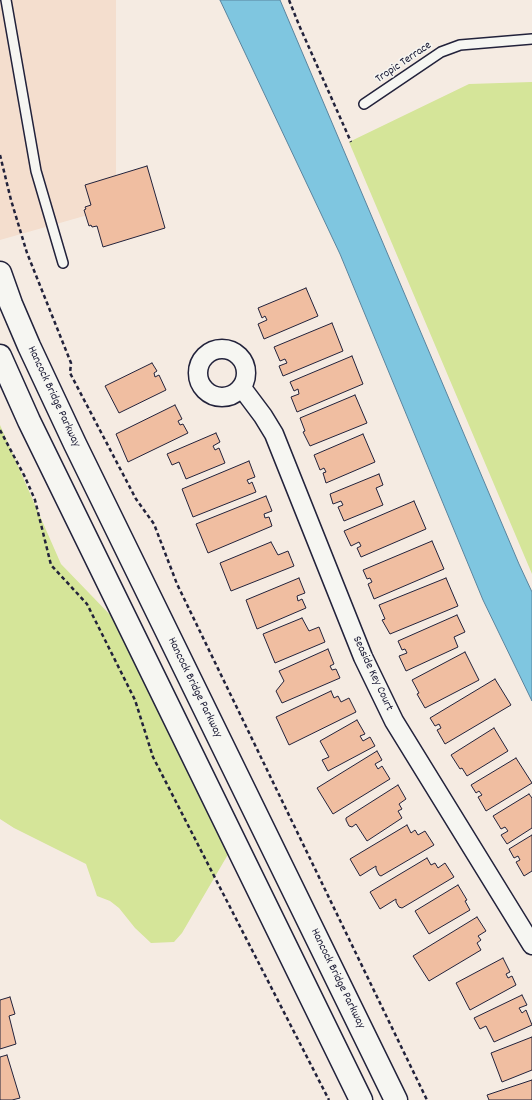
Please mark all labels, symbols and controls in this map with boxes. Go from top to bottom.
street label: Tropic Terrace [373,39,435,87]
street label: Hancock Bridge Parkway [23,344,83,450]
street label: Seaside Key Court [348,634,396,714]
street label: Hancock Bridge Parkway [163,635,225,741]
street label: Hancock Bridge Parkway [306,926,368,1032]

